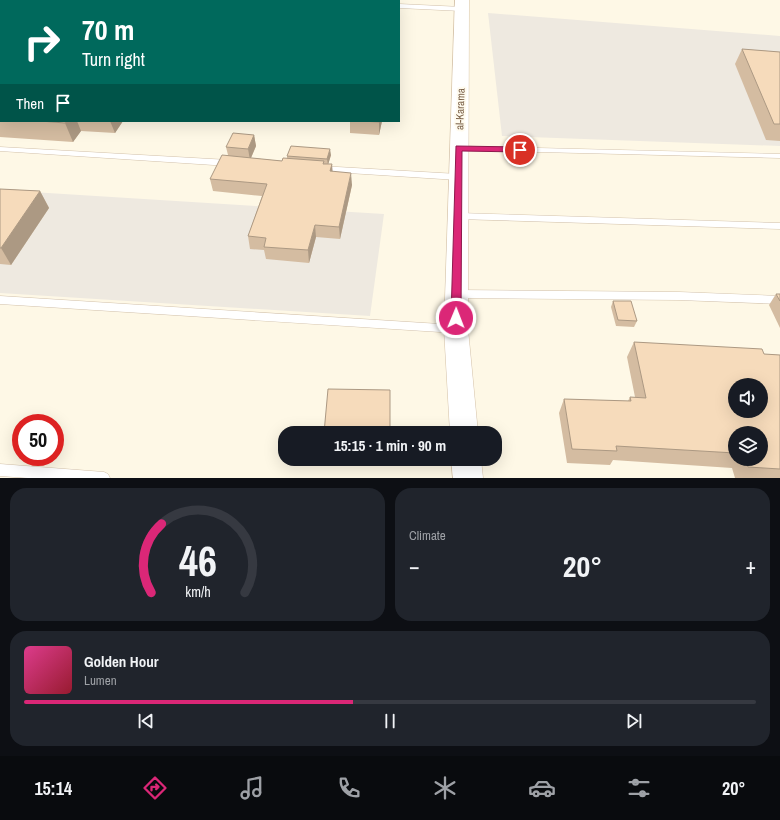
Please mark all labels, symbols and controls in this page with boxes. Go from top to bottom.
text: 70 m [82,11,134,49]
icon: right [16,16,68,68]
text: Turn right [82,47,145,72]
street label: al-Karama [452,88,468,130]
icon: arrive [52,92,74,114]
text: Then [16,93,44,114]
pin [503,133,537,167]
icon: arrive [509,139,531,161]
position arrow [435,297,477,339]
map controls [728,378,768,466]
button: sound [728,378,768,418]
speed limit sign: 50 [12,414,64,466]
button: layers [728,426,768,466]
text: 15:15 · 1 min · 90 m [334,435,446,456]
text: Climate [409,527,446,544]
text: 46 [179,532,216,588]
text: 20° [563,546,602,586]
text: − [409,551,420,581]
text: + [745,551,756,581]
text: km/h [185,581,210,600]
text: Golden Hour [84,651,159,672]
text: Lumen [84,672,117,689]
icon: previous [135,710,157,732]
icon: pause [379,710,401,732]
icon: next [623,710,645,732]
icon: directions [141,774,169,802]
icon: music [238,774,266,802]
icon: phone [335,774,363,802]
icon: climate [431,774,459,802]
icon: car [528,774,556,802]
icon: filters [625,774,653,802]
text: 15:14 [34,776,72,801]
text: 20° [722,776,746,801]

